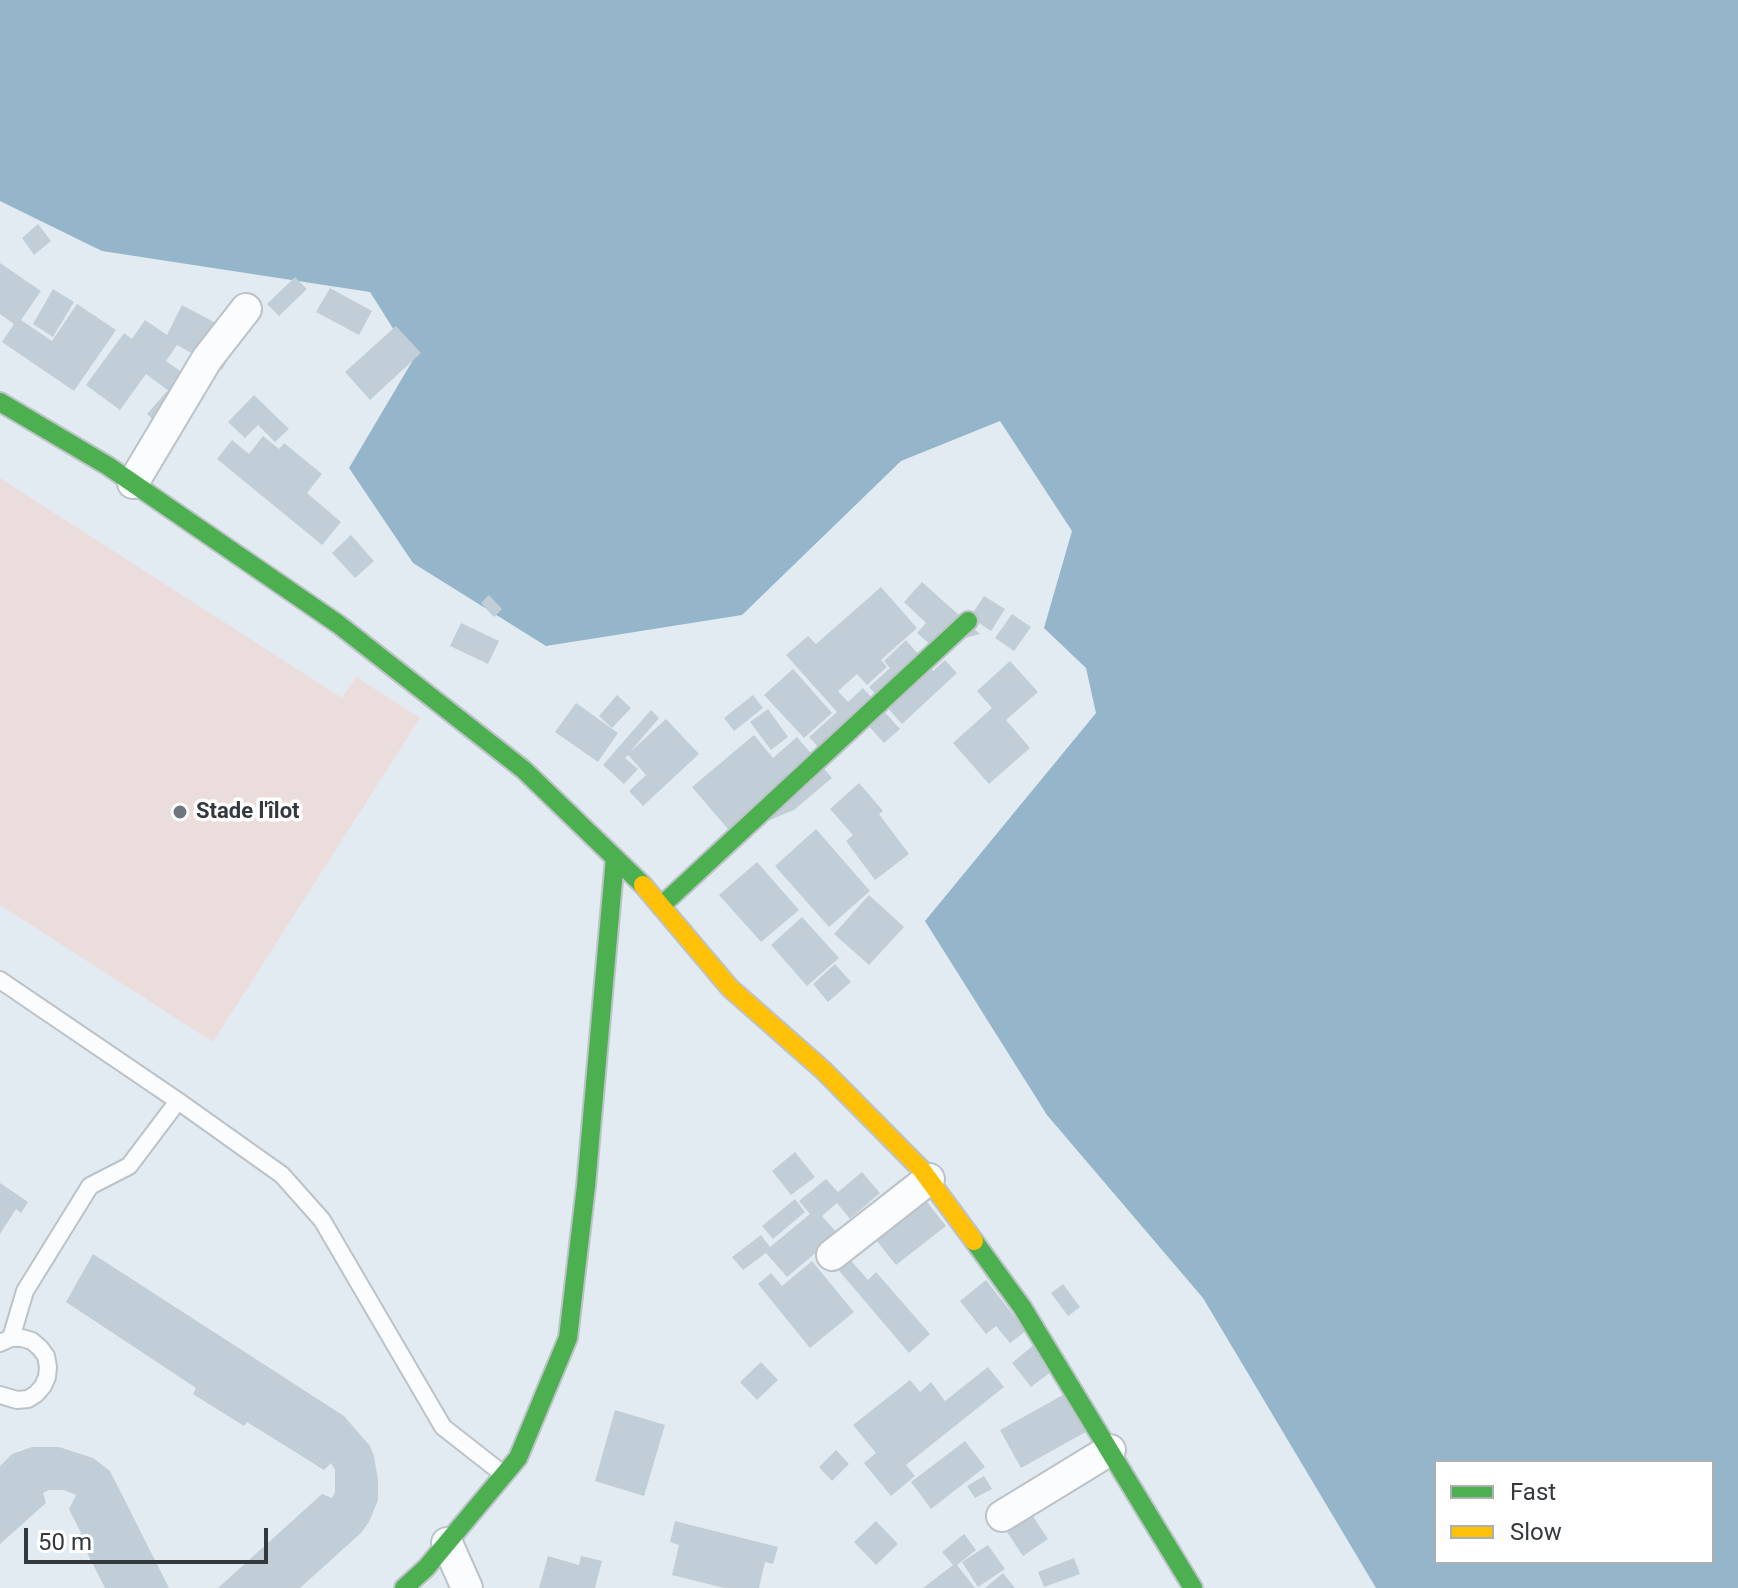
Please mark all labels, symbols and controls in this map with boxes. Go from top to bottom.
place label: Stade l'îlot [196,799,300,825]
marker: Stade l'îlot [171,803,189,821]
legend [1434,1460,1714,1564]
text: Fast [1510,1478,1556,1506]
scale bar [28,1512,272,1562]
text: Slow [1510,1518,1562,1546]
text: 50 m [38,1528,92,1556]

